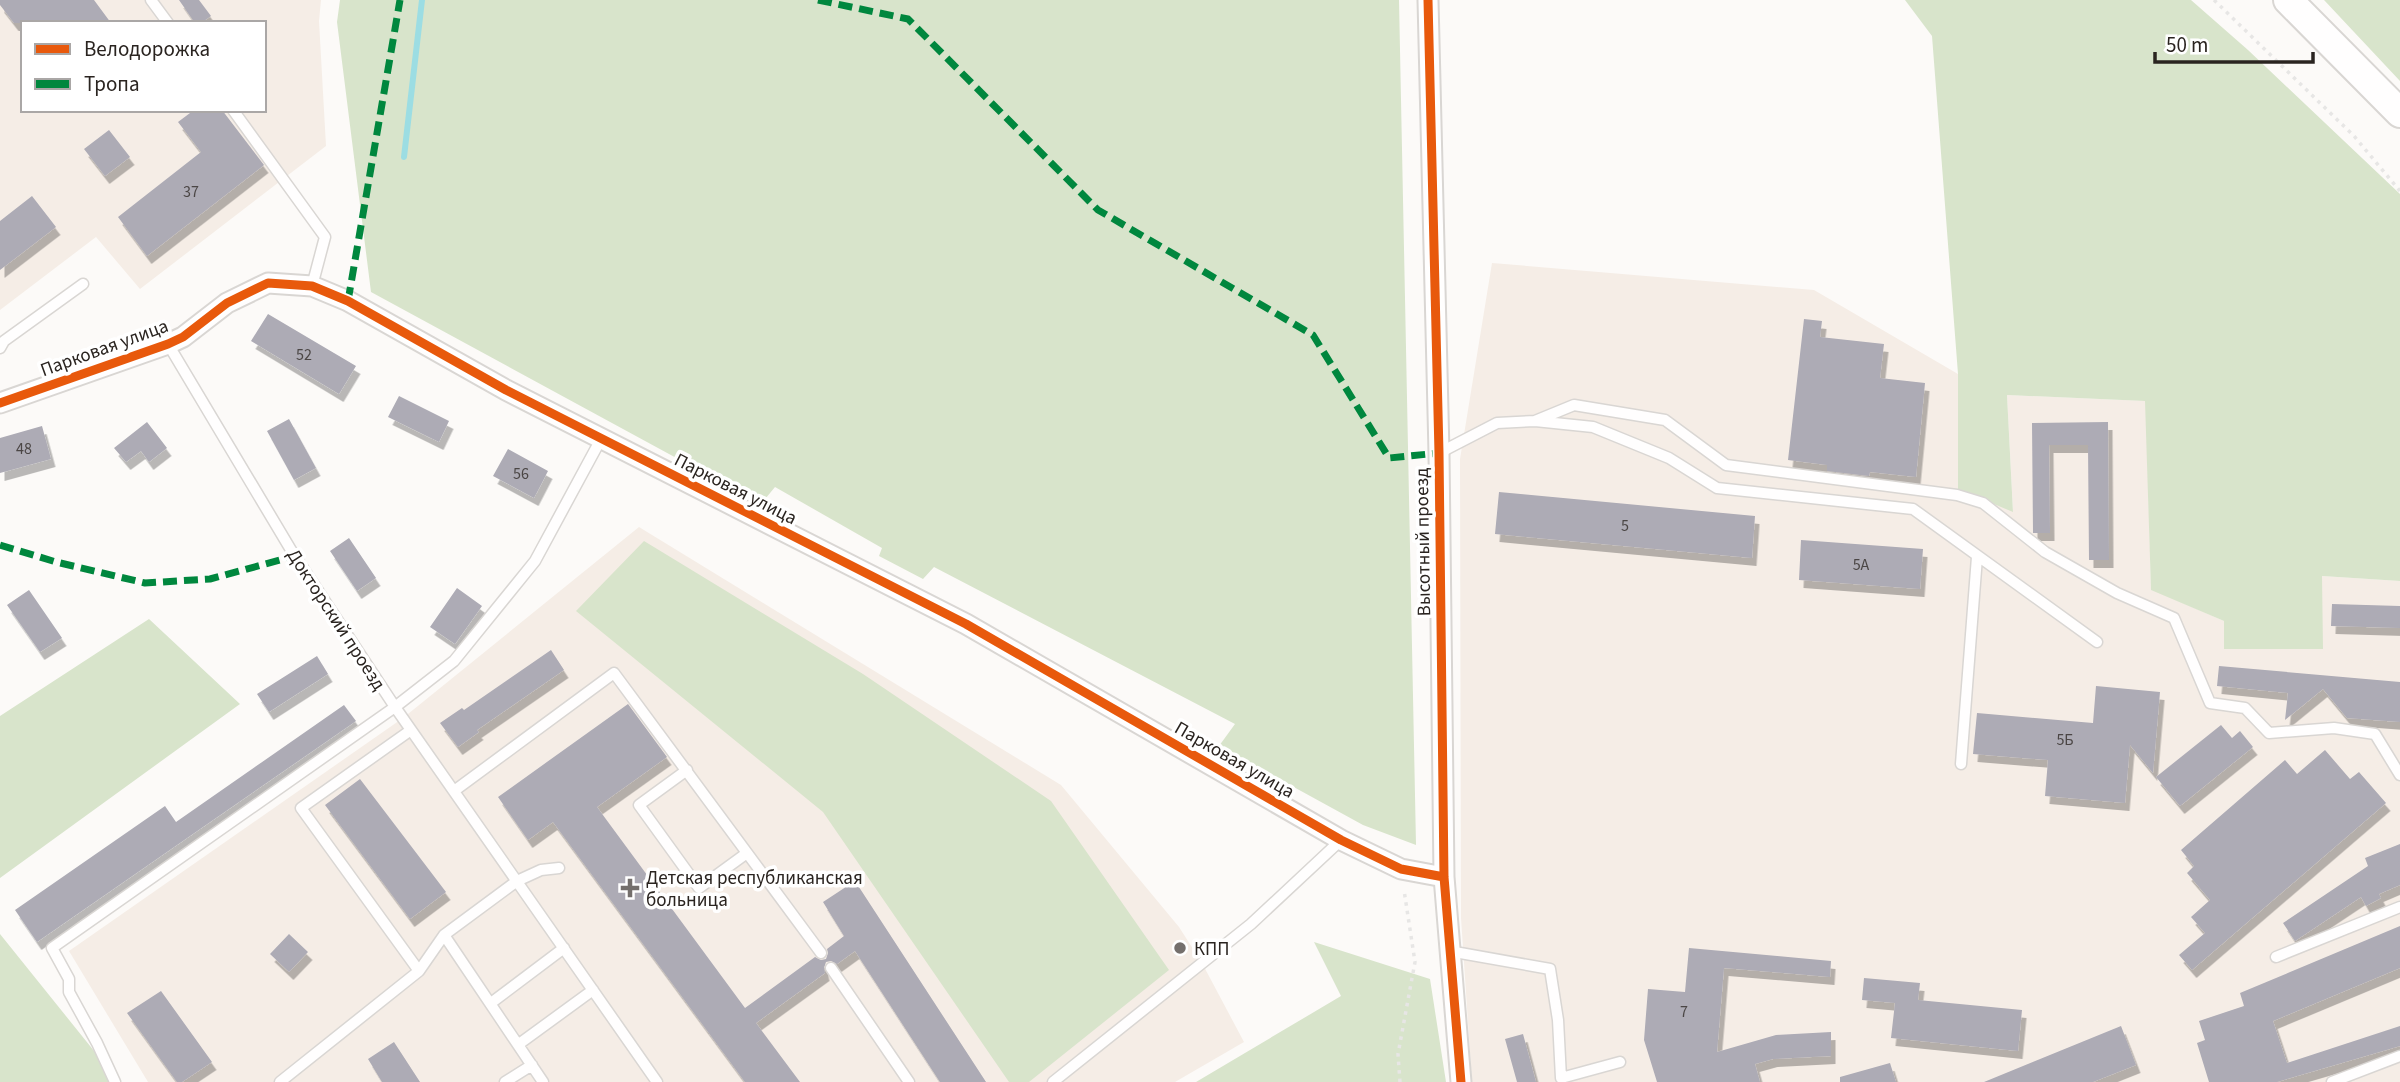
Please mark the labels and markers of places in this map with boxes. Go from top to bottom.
place label: Детская республиканская больница [646,865,863,914]
marker: Детская республиканская больница [620,878,640,898]
place label: КПП [1194,936,1230,963]
marker: КПП [1172,940,1188,956]

